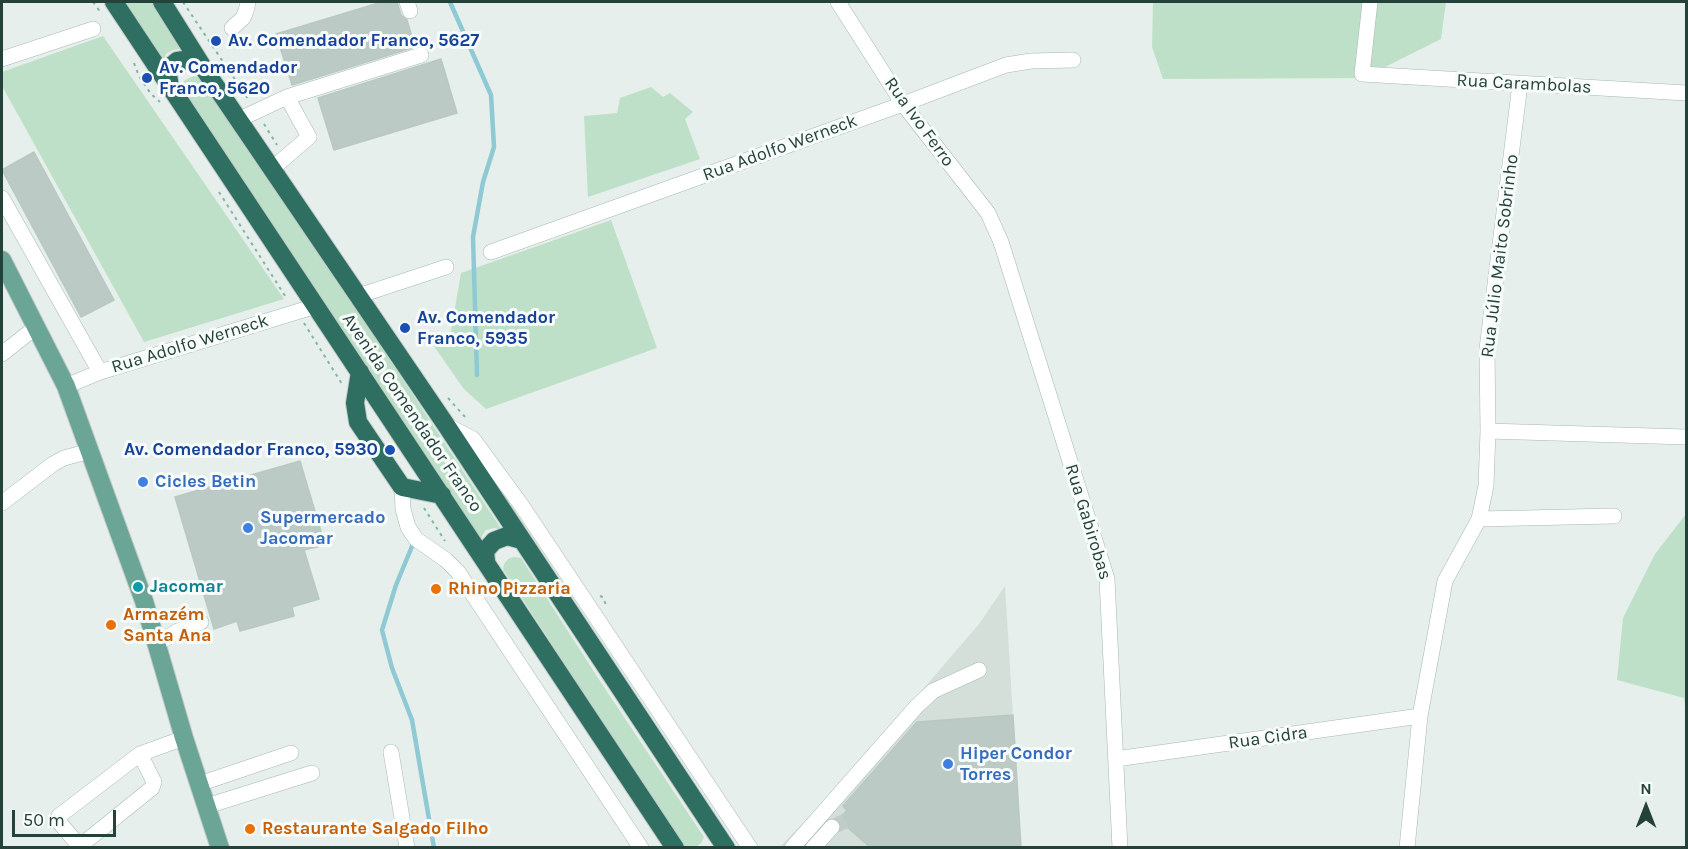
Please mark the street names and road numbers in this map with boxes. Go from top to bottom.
street label: Rua Carambolas [1456,70,1592,98]
street label: Rua Ivo Ferro [879,73,959,171]
street label: Rua Adolfo Werneck [700,110,860,186]
street label: Rua Júlio Maito Sobrinho [1477,153,1523,359]
street label: Rua Adolfo Werneck [109,310,271,378]
street label: Avenida Comendador Franco [337,310,487,516]
street label: Rua Gabirobas [1060,461,1116,583]
street label: Rua Cidra [1227,722,1309,754]

